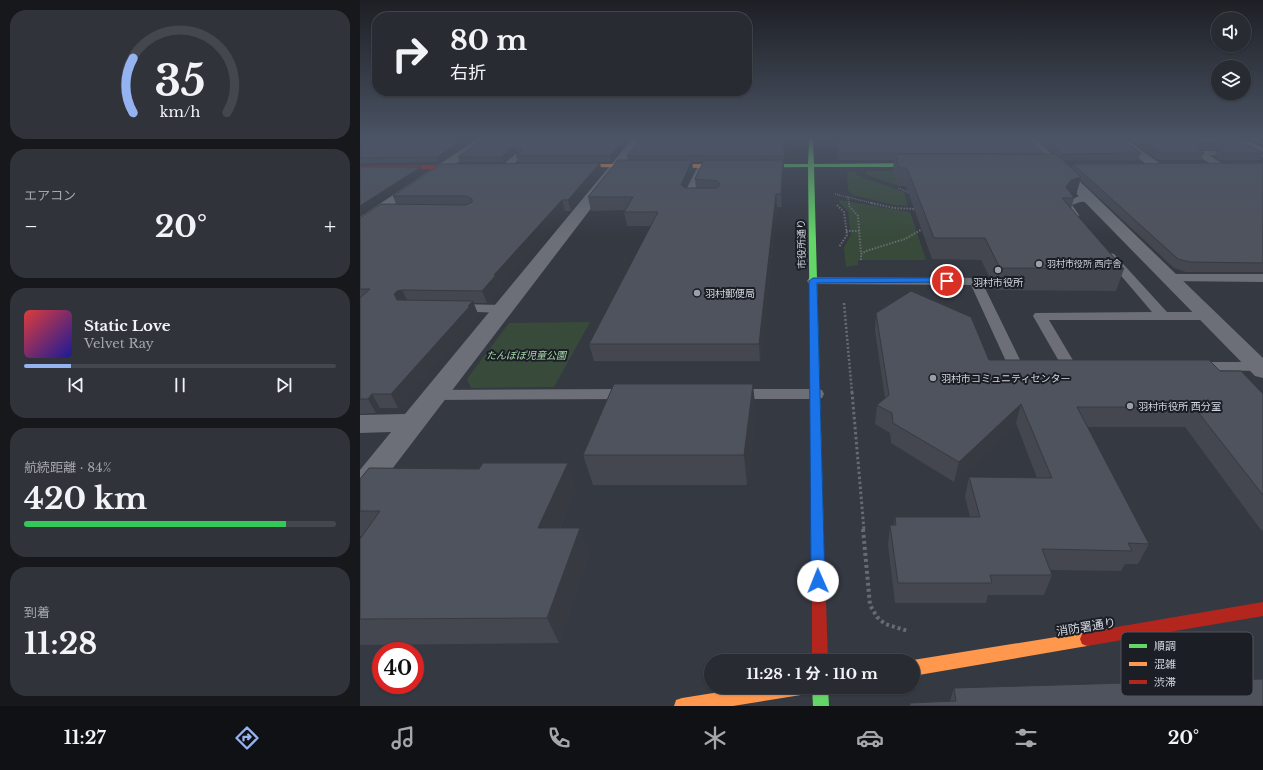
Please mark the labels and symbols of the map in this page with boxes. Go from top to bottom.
street label: 市役所通り [795,219,808,269]
place label: 羽村市役所 西庁舎 [1047,258,1122,269]
marker: 羽村市役所 西庁舎 [1034,259,1044,269]
pin [930,264,964,298]
marker: 羽村市役所 [993,265,1003,275]
place label: 羽村市役所 [973,276,1023,289]
place label: 羽村郵便局 [705,287,755,300]
marker: 羽村郵便局 [692,288,702,298]
park label: たんぽぽ児童公園 [486,349,568,362]
place label: 羽村市コミュニティセンター [941,372,1070,385]
marker: 羽村市コミュニティセンター [928,373,938,383]
place label: 羽村市役所 西分室 [1138,400,1221,413]
marker: 羽村市役所 西分室 [1125,401,1135,411]
position arrow [797,560,839,602]
street label: 消防署通り [1055,614,1117,639]
legend [1121,632,1253,696]
text: 順調 [1154,639,1176,653]
speed limit sign: 40 [372,642,424,694]
text: 混雑 [1154,657,1176,671]
text: 渋滞 [1154,675,1176,689]

